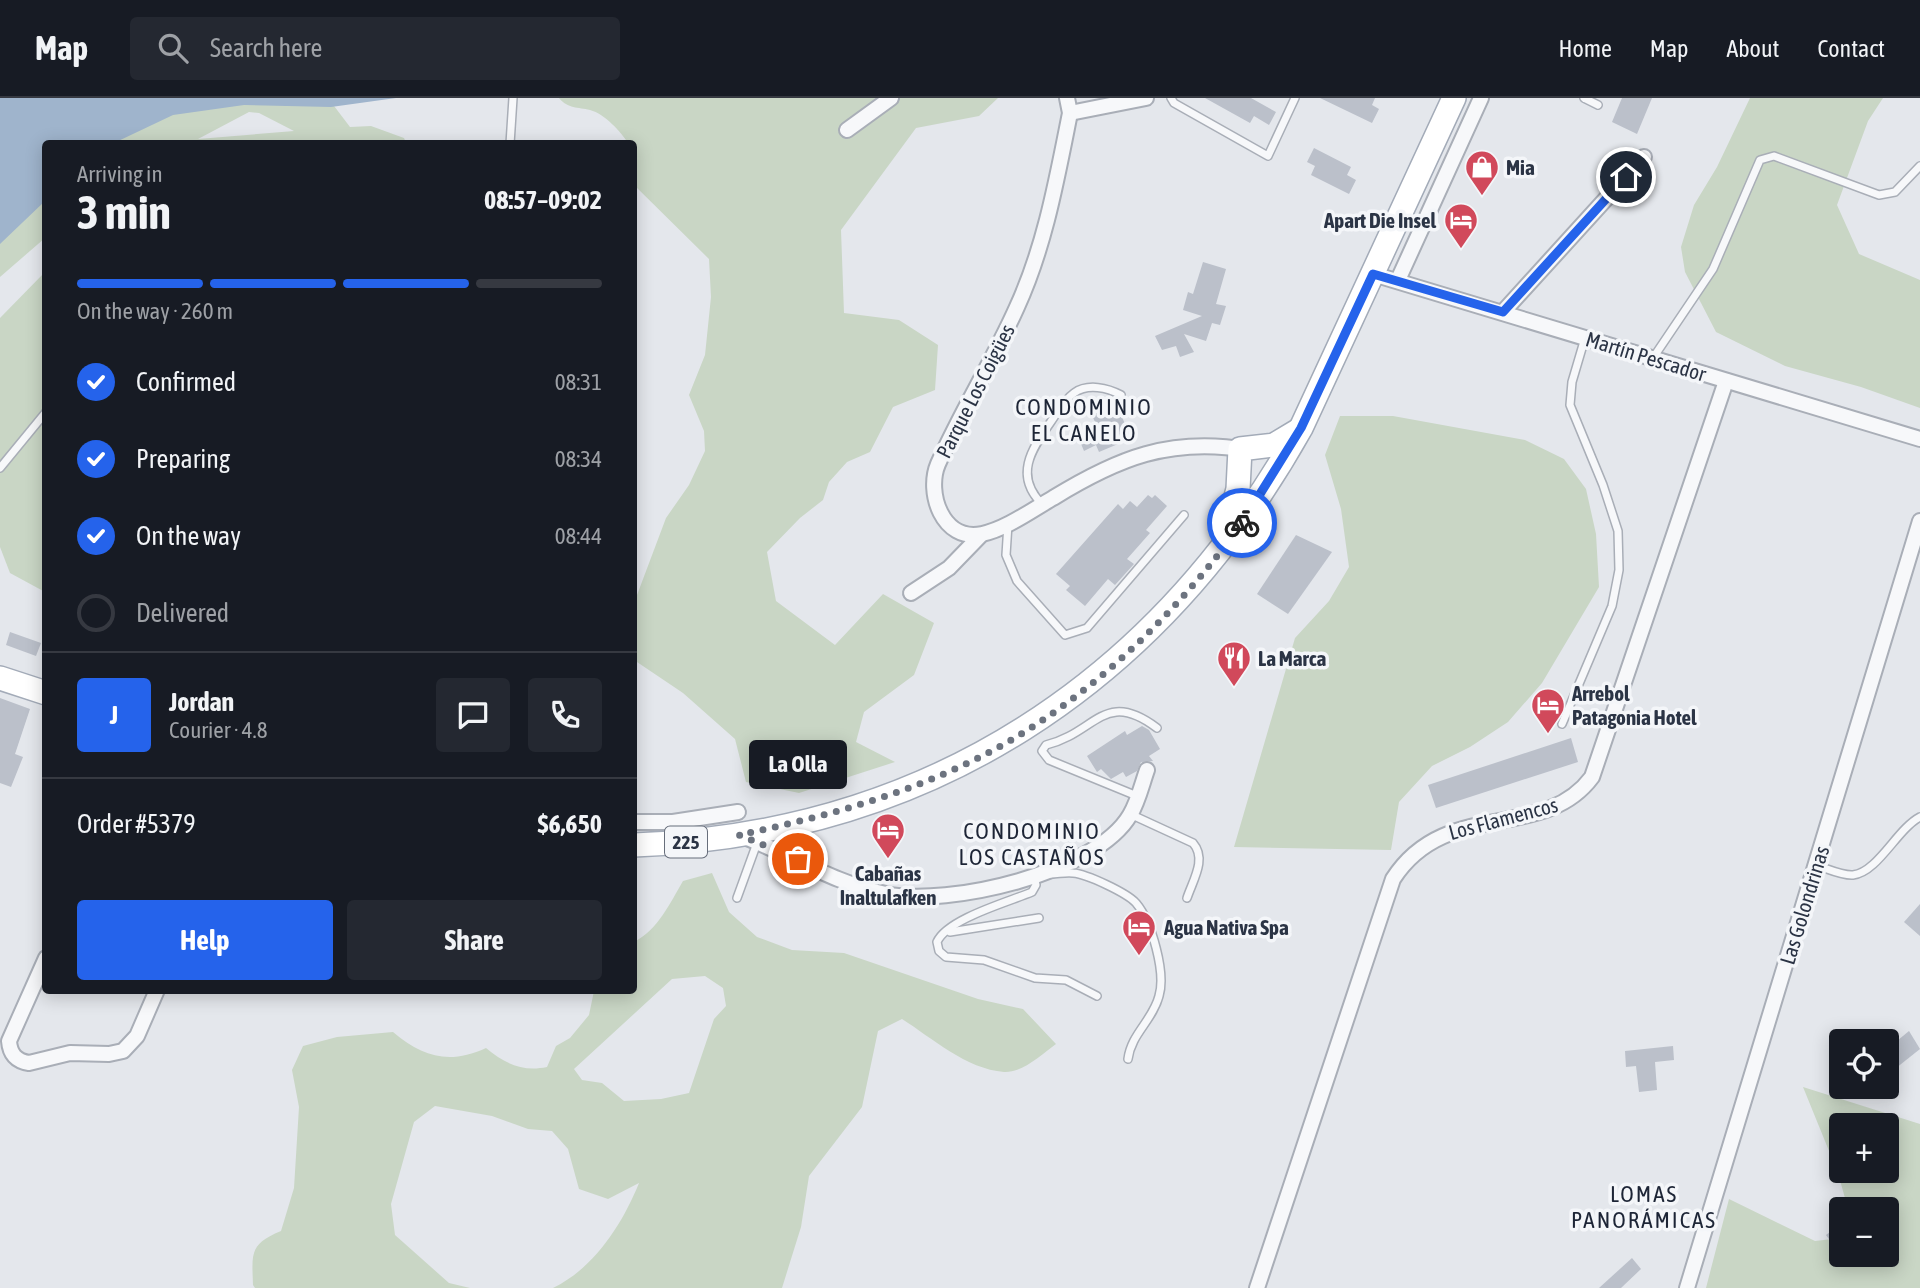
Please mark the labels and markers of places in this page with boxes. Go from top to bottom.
pin [1596,147,1656,207]
shop icon: Mia [1463,148,1501,197]
place label: Mia [1506,155,1535,179]
hotel icon: Apart Die Insel [1442,201,1480,250]
place label: Apart Die Insel [1323,208,1436,232]
restaurant icon: La Marca [1215,639,1253,688]
place label: La Marca [1258,646,1327,670]
place label: Arrebol Patagonia Hotel [1571,681,1697,729]
hotel icon: Arrebol Patagonia Hotel [1529,686,1567,735]
callout: La Olla [749,740,847,789]
hotel icon: Cabañas Inaltulafken [869,811,907,860]
pin [768,829,828,889]
place label: Cabañas Inaltulafken [840,861,936,909]
hotel icon: Agua Nativa Spa [1120,908,1158,957]
place label: Agua Nativa Spa [1163,915,1289,939]

